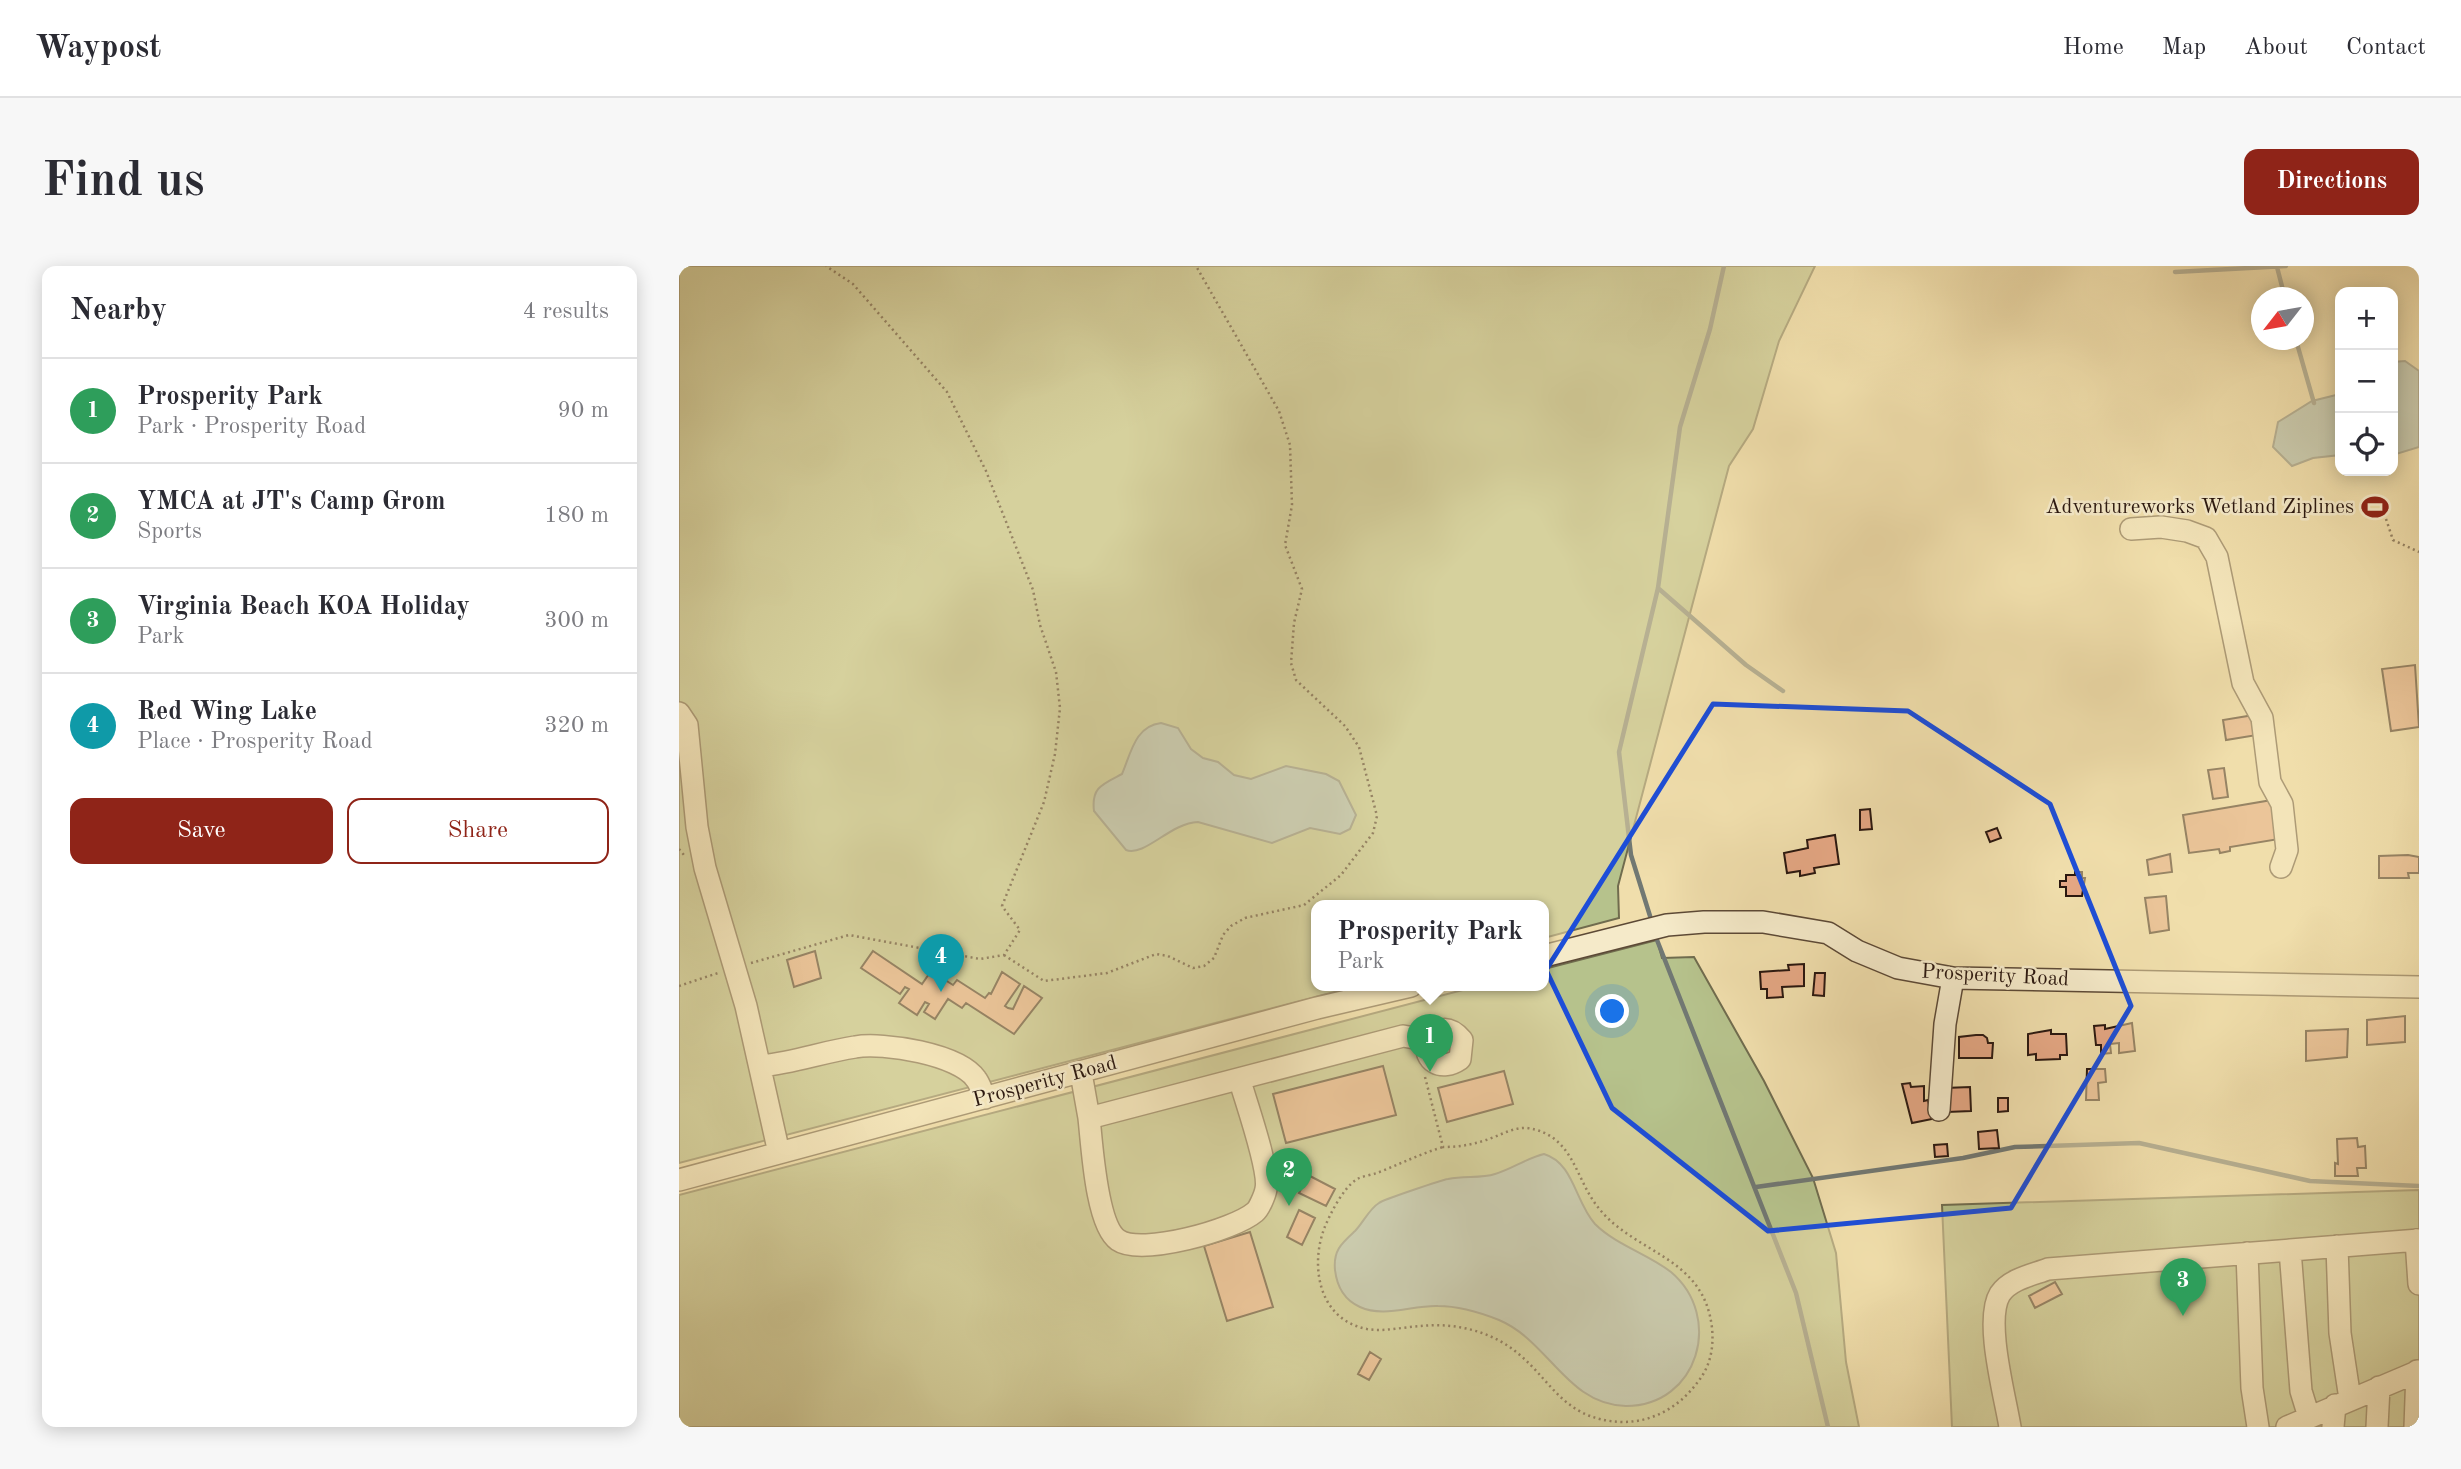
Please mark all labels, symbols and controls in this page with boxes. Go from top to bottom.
text: Waypost [35,32,161,65]
text: Home [2063,36,2124,60]
text: Map [2162,36,2206,60]
text: About [2244,36,2308,60]
text: Contact [2346,36,2426,60]
button: Directions [2244,149,2419,215]
text: Find us [42,158,205,207]
north arrow [2251,287,2314,350]
map controls [2335,287,2398,476]
button: + [2335,287,2398,350]
text: Nearby [70,296,167,326]
text: 4 results [523,300,609,323]
button: − [2335,350,2398,413]
text: Prosperity Park [137,384,323,410]
text: 1 [86,399,100,422]
text: 90 m [558,399,609,422]
button: locate [2335,413,2398,476]
text: Park · Prosperity Road [137,415,366,438]
text: YMCA at JT's Camp Grom [137,489,446,515]
sports icon: Adventureworks Wetland Ziplines [2360,492,2390,522]
place label: Adventureworks Wetland Ziplines [2045,497,2354,518]
text: 2 [86,504,100,527]
text: 180 m [544,504,609,527]
text: Sports [137,520,202,543]
text: Virginia Beach KOA Holiday [137,594,470,620]
text: 3 [86,609,100,632]
text: 300 m [544,609,609,632]
text: Park [137,625,184,648]
text: Red Wing Lake [137,699,317,725]
text: 4 [86,714,100,737]
text: 320 m [544,714,609,737]
text: Place · Prosperity Road [137,730,373,753]
button: Save [70,798,333,864]
button: Share [347,798,609,864]
popup [1311,900,1549,991]
text: Prosperity Park [1337,919,1523,945]
pin: 4 [918,934,964,992]
text: Park [1337,950,1385,973]
street label: Prosperity Road [1920,962,2070,990]
your location [1595,994,1629,1028]
pin: 1 [1407,1014,1453,1072]
street label: Prosperity Road [971,1053,1119,1111]
pin: 2 [1266,1148,1312,1206]
pin: 3 [2160,1258,2206,1316]

